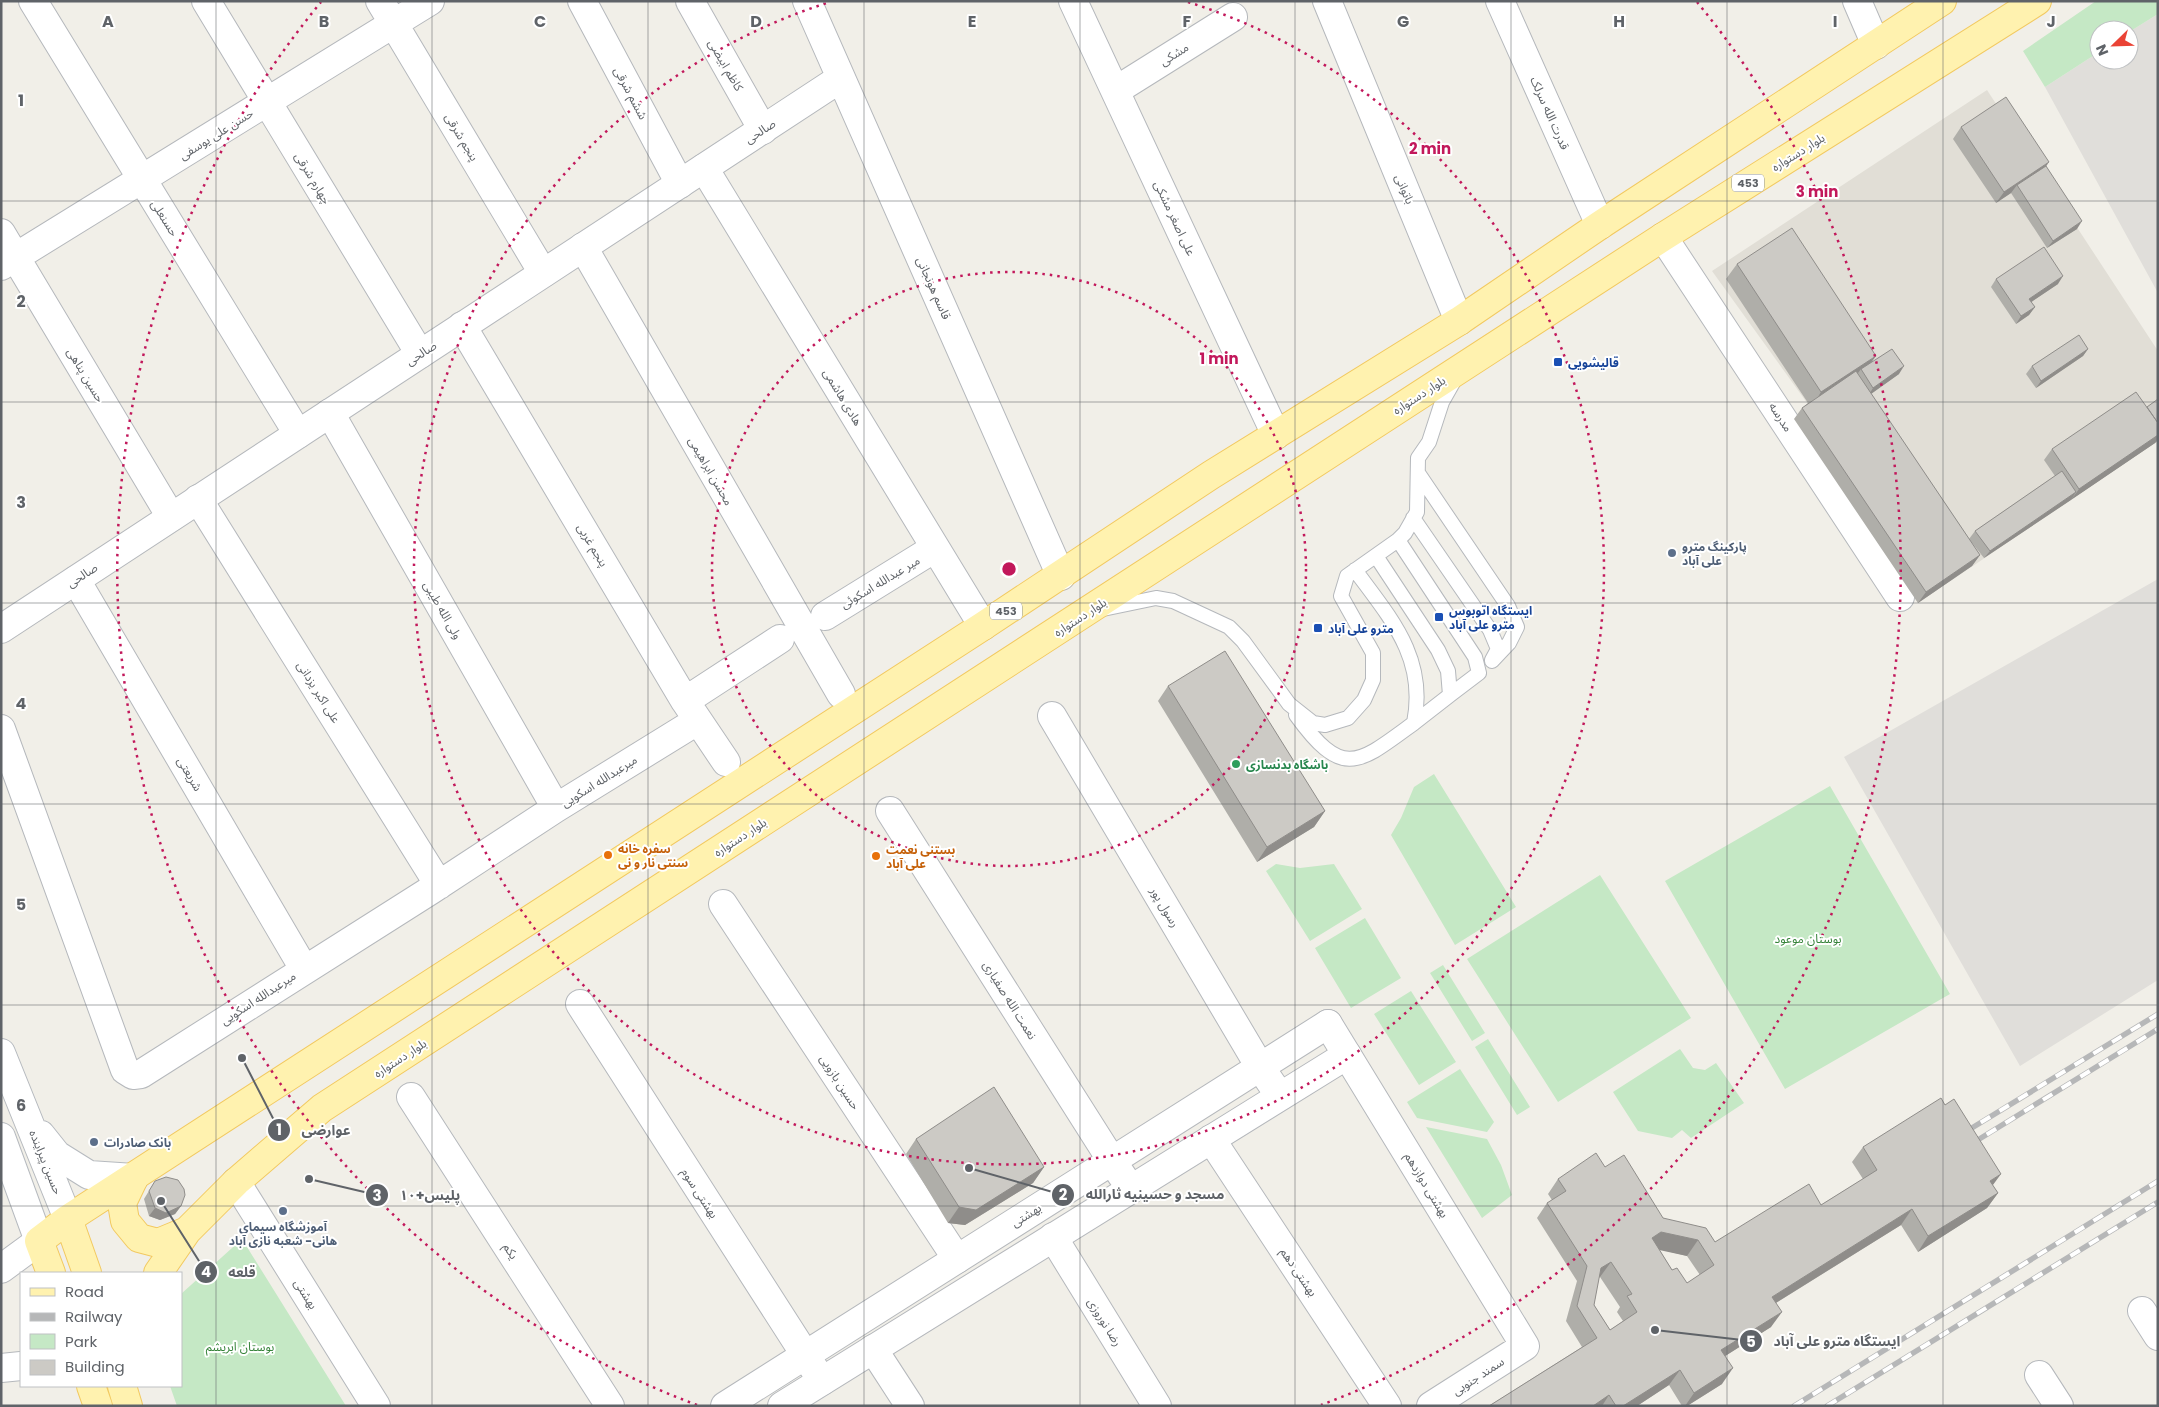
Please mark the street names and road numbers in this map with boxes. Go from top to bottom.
street label: کاظم ابیضی [703,36,748,95]
street label: مشکی [1156,38,1192,70]
street label: ششم شرقی [609,64,652,123]
street label: قدرت الله سرلک [1526,74,1574,152]
street label: حسن علی یوسفی [176,104,256,164]
street label: پنجم شرقی [440,110,483,165]
street label: صالحی [741,115,779,147]
street label: بلوار دستواره [1768,129,1828,175]
street label: چهارم شرقی [290,149,335,208]
street label: باتوانی [1391,171,1419,207]
road number: 453 [1732,174,1764,192]
street label: علی اصغر مشکی [1150,178,1200,258]
street label: حسنعلی [147,197,183,239]
street label: قاسم هونجانی [912,254,955,323]
street label: صالحی [402,337,440,369]
street label: حسین پناهی [63,345,109,405]
street label: هادی هاشمی [819,365,867,429]
street label: بلوار دستواره [1389,372,1449,418]
street label: مدرسه [1765,399,1797,435]
street label: محسن ابراهیمی [684,434,738,508]
street label: پنجم غربی [573,520,613,570]
street label: میر عبدالله اسکوئی [837,552,923,612]
street label: صالحی [63,559,101,591]
street label: ولی الله طیبی [419,578,467,642]
street label: بلوار دستواره [1050,594,1110,640]
road number: 453 [990,602,1022,620]
street label: علی اکبر یزدانی [293,658,345,726]
street label: میرعبدالله اسکویی [558,751,640,811]
street label: شریعتی [173,754,207,794]
street label: بلوار دستواره [710,814,770,860]
street label: رسول پور [1146,883,1184,930]
street label: نعمت الله صفیاری [979,957,1041,1043]
street label: میرعبدالله اسکویی [217,967,299,1029]
street label: بلوار دستواره [370,1035,430,1081]
street label: حسین بازویی [816,1051,864,1113]
street label: حسین پیراینده [25,1127,67,1197]
street label: بهشتی دوازدهم [1400,1149,1453,1221]
street label: بهشتی سوم [677,1165,723,1222]
street label: بهشتی [1008,1199,1044,1231]
street label: یکم [499,1239,523,1263]
street label: بهشتی دهم [1276,1244,1322,1300]
street label: بهشتی [290,1276,322,1312]
street label: رضا نوروزی [1084,1295,1126,1349]
street label: سمند جنوبی [1449,1353,1507,1399]

